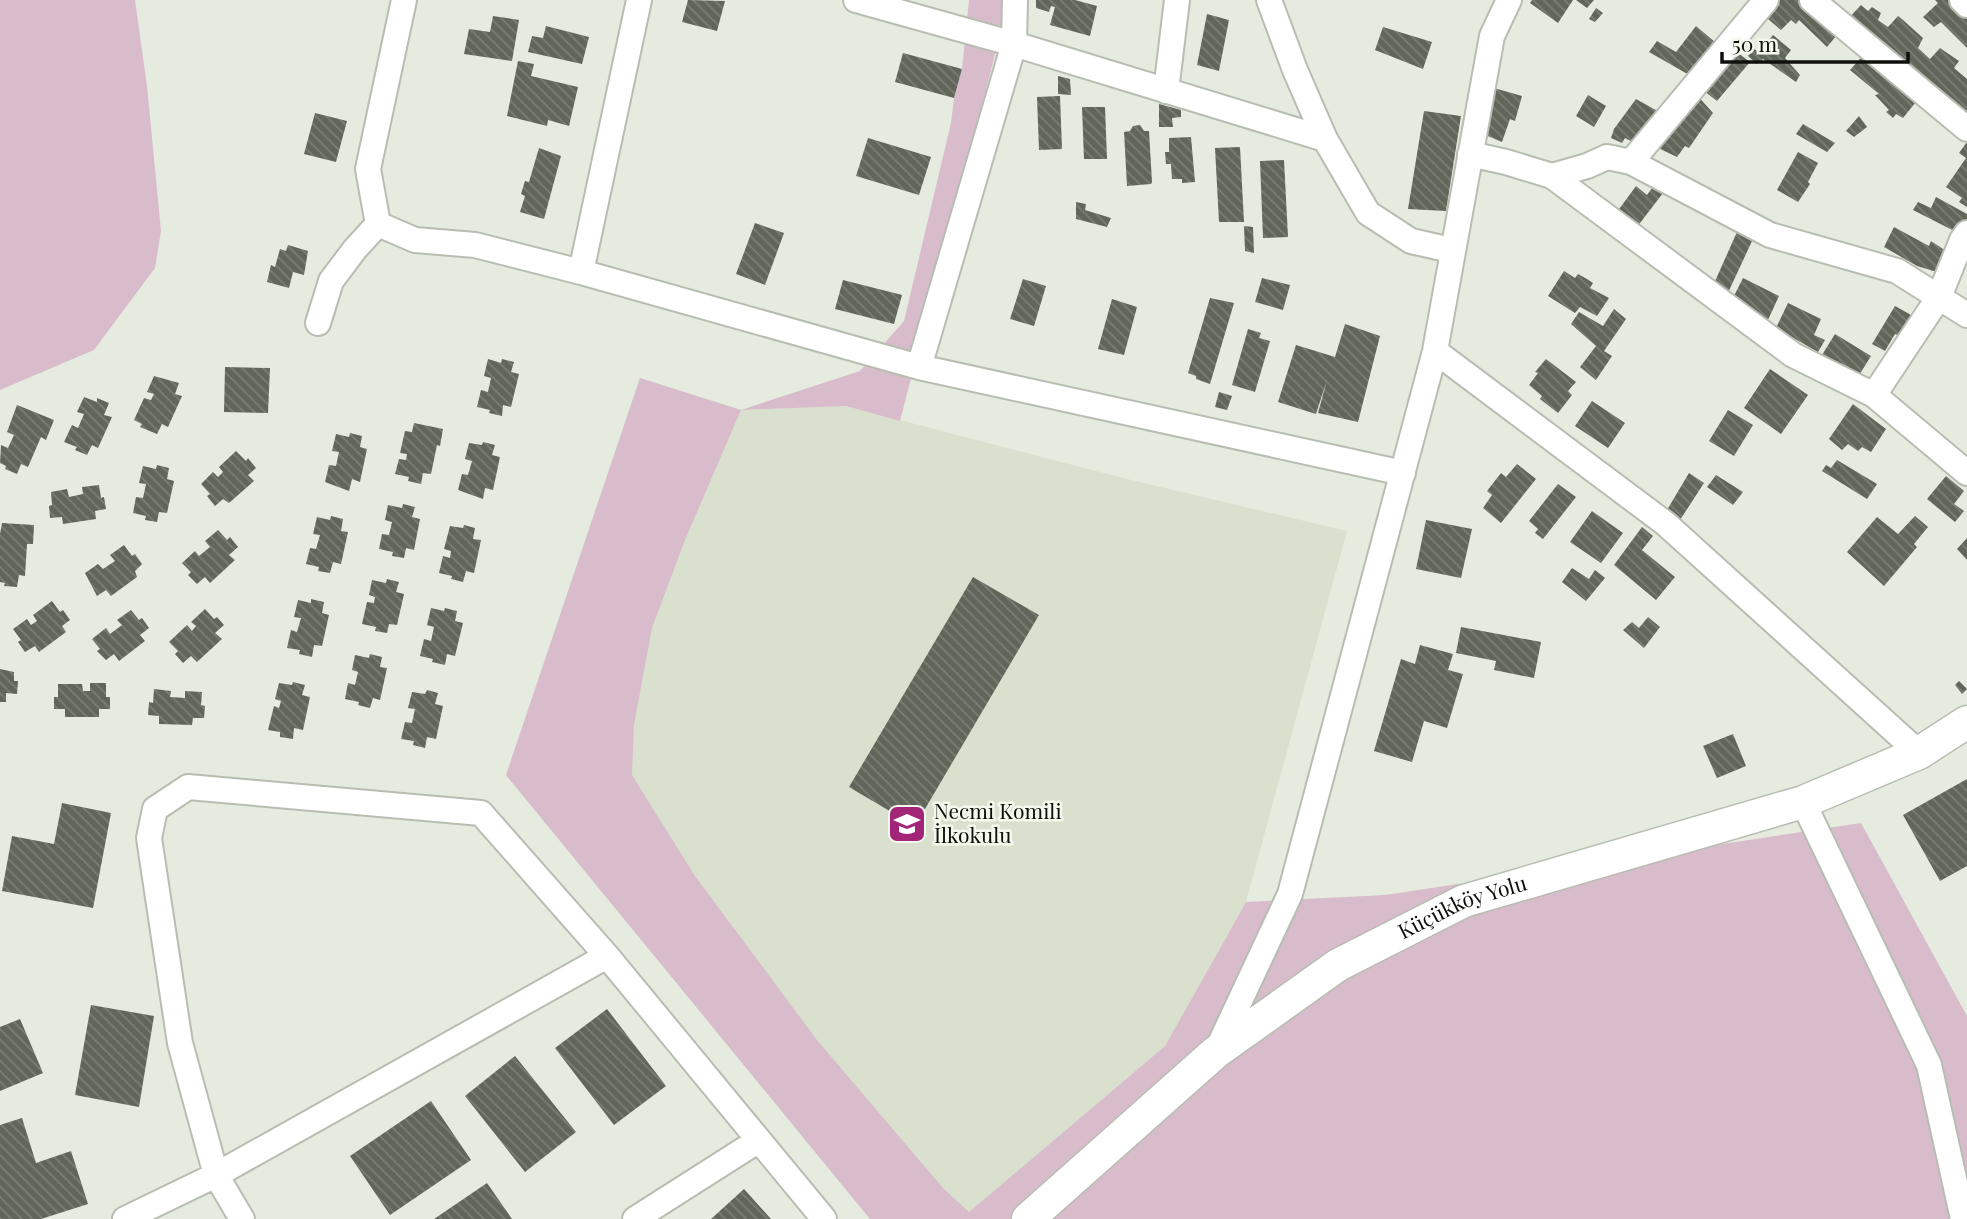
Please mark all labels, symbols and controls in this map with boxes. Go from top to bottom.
scale bar [1722,21,1908,65]
text: 50 m [1732,29,1778,57]
place label: Necmi Komili İlkokulu [934,796,1062,848]
school or university icon: Necmi Komili İlkokulu [886,803,928,845]
street label: Küçükköy Yolu [1393,867,1530,944]

